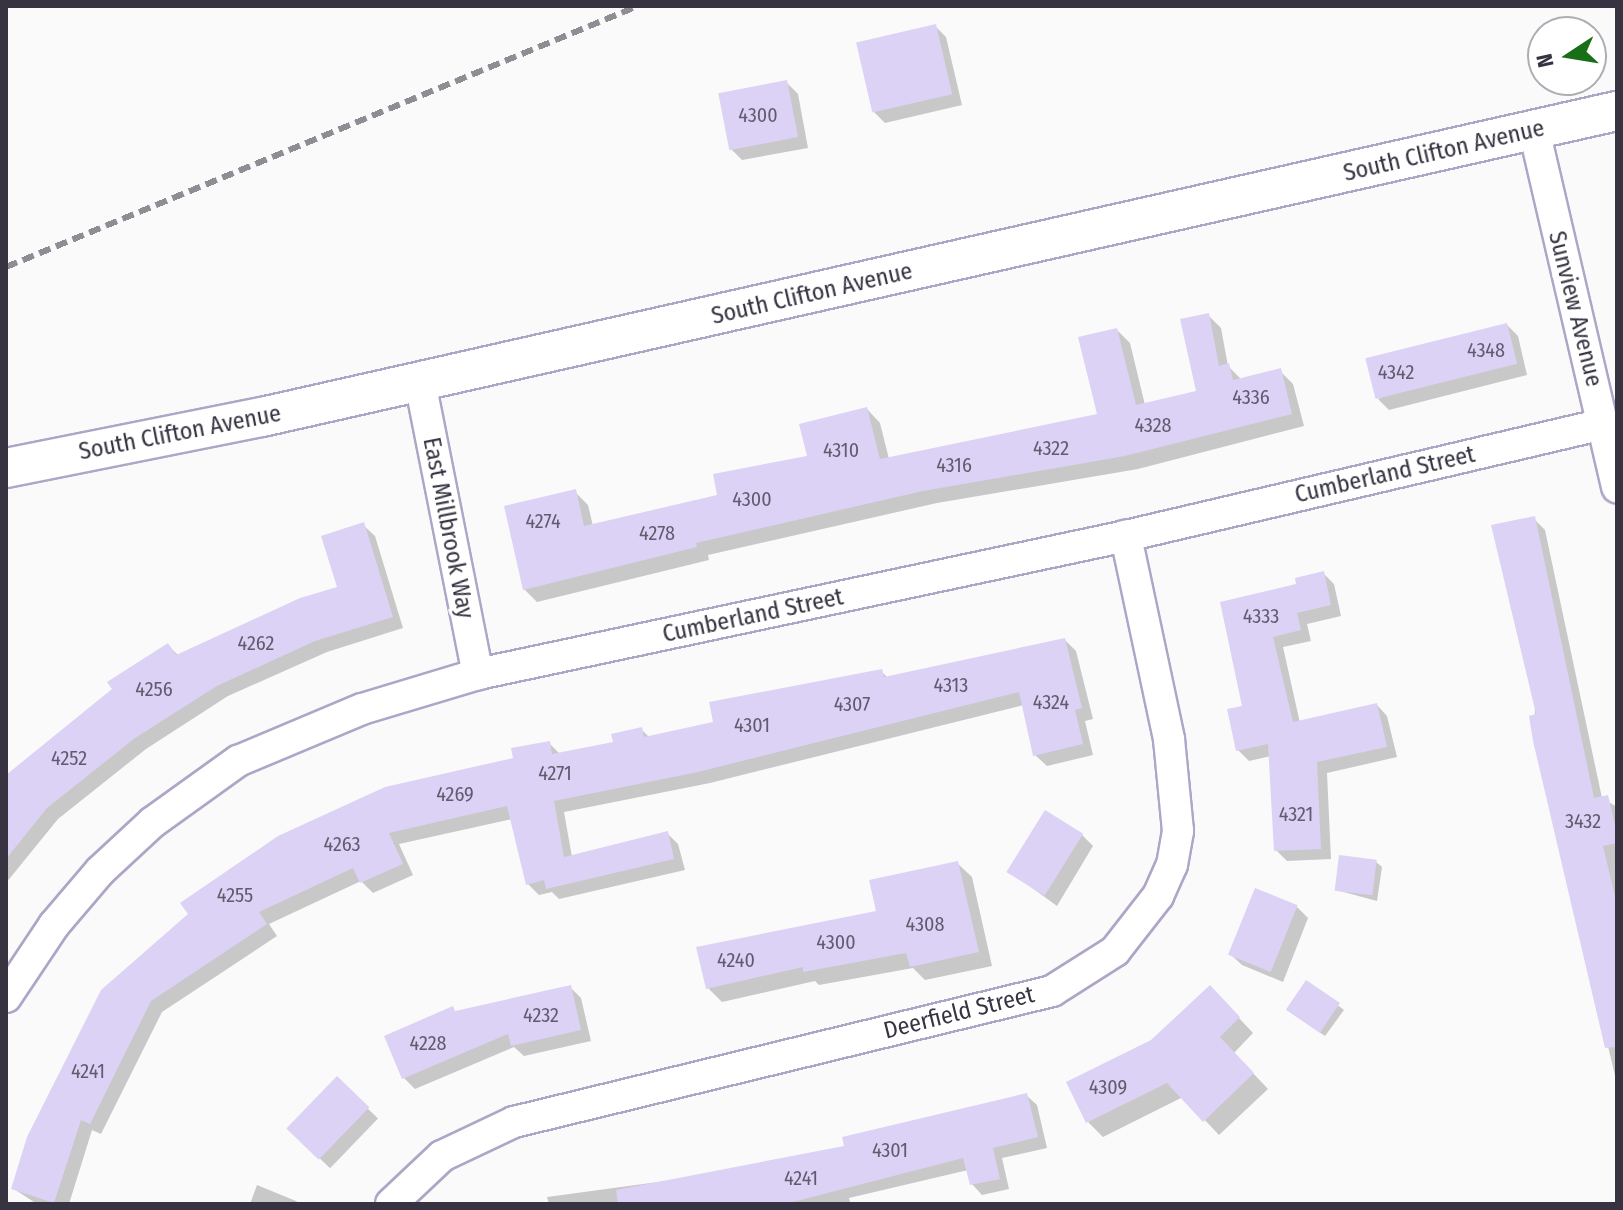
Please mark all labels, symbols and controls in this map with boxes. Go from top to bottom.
north arrow [1527,16,1607,96]
text: N [1530,51,1560,70]
house number: 4300 [738,103,778,127]
street label: South Clifton Avenue [1341,114,1547,188]
street label: Sunview Avenue [1542,228,1608,390]
street label: South Clifton Avenue [709,257,915,331]
house number: 4348 [1467,338,1505,362]
house number: 4342 [1378,360,1414,384]
house number: 4336 [1232,385,1270,409]
street label: South Clifton Avenue [76,399,284,467]
house number: 4328 [1134,413,1172,437]
street label: East Millbrook Way [416,435,480,621]
house number: 4322 [1033,436,1069,460]
house number: 4310 [823,438,859,462]
street label: Cumberland Street [1292,440,1478,510]
house number: 4316 [936,453,972,477]
house number: 4300 [732,487,772,511]
house number: 4274 [525,509,561,533]
house number: 4278 [639,521,675,545]
street label: Cumberland Street [660,583,846,649]
house number: 4333 [1243,604,1279,628]
house number: 4262 [238,631,274,655]
house number: 4313 [934,673,968,697]
house number: 4256 [135,677,173,701]
house number: 4324 [1033,690,1069,714]
house number: 4307 [834,692,870,716]
house number: 4301 [734,713,770,737]
house number: 4252 [51,746,87,770]
house number: 4271 [538,761,572,785]
house number: 4269 [436,782,474,806]
house number: 4321 [1279,802,1313,826]
house number: 3432 [1565,809,1601,833]
house number: 4263 [323,832,361,856]
house number: 4255 [217,883,253,907]
house number: 4308 [906,912,944,936]
house number: 4300 [816,930,856,954]
house number: 4240 [717,948,755,972]
street label: Deerfield Street [881,980,1037,1046]
house number: 4232 [523,1003,559,1027]
house number: 4228 [409,1031,447,1055]
house number: 4241 [71,1059,105,1083]
house number: 4309 [1089,1075,1127,1099]
house number: 4301 [872,1138,908,1162]
house number: 4241 [784,1166,818,1190]

